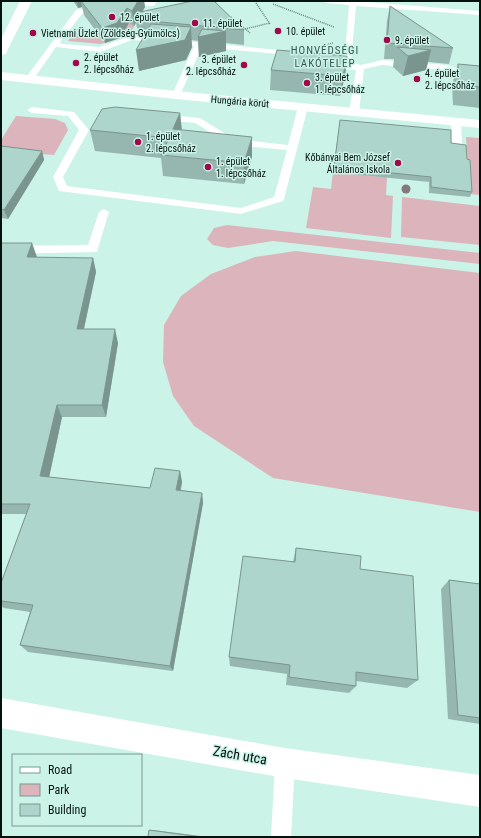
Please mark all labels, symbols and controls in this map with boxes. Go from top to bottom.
marker: 12. épület [107,12,117,22]
place label: 12. épület [120,12,159,23]
marker: 11. épület [190,18,200,28]
place label: 11. épület [203,18,242,29]
marker: 10. épület [273,26,283,36]
place label: 10. épület [286,26,325,37]
place label: Vietnami Üzlet (Zöldség-Gyümölcs) [41,27,180,40]
marker: Vietnami Üzlet (Zöldség-Gyümölcs) [28,28,38,38]
marker: 9. épület [382,35,392,45]
place label: 9. épület [395,35,429,46]
district label: HONVÉDSÉGI LAKÓTELEP [291,44,359,70]
place label: 2. épület 2. lépcsőház [84,52,134,75]
place label: 3. épület 2. lépcsőház [186,54,236,77]
marker: 2. épület 2. lépcsőház [71,58,81,68]
marker: 3. épület 2. lépcsőház [239,60,249,70]
place label: 4. épület 2. lépcsőház [425,68,475,91]
place label: 3. épület 1. lépcsőház [315,72,365,95]
marker: 4. épület 2. lépcsőház [412,74,422,84]
marker: 3. épület 1. lépcsőház [302,78,312,88]
street label: Hungária körút [210,93,270,110]
place label: 1. épület 2. lépcsőház [146,131,196,154]
marker: 1. épület 2. lépcsőház [133,137,143,147]
place label: Kőbányai Bem József Általános Iskola [305,152,391,175]
place label: 1. épület 1. lépcsőház [216,156,266,179]
marker: Kőbányai Bem József Általános Iskola [393,158,403,168]
marker: 1. épület 1. lépcsőház [203,162,213,172]
street label: Zách utca [212,742,268,768]
legend [12,754,142,826]
text: Road [48,763,72,777]
text: Park [48,783,70,797]
text: Building [48,803,86,817]

